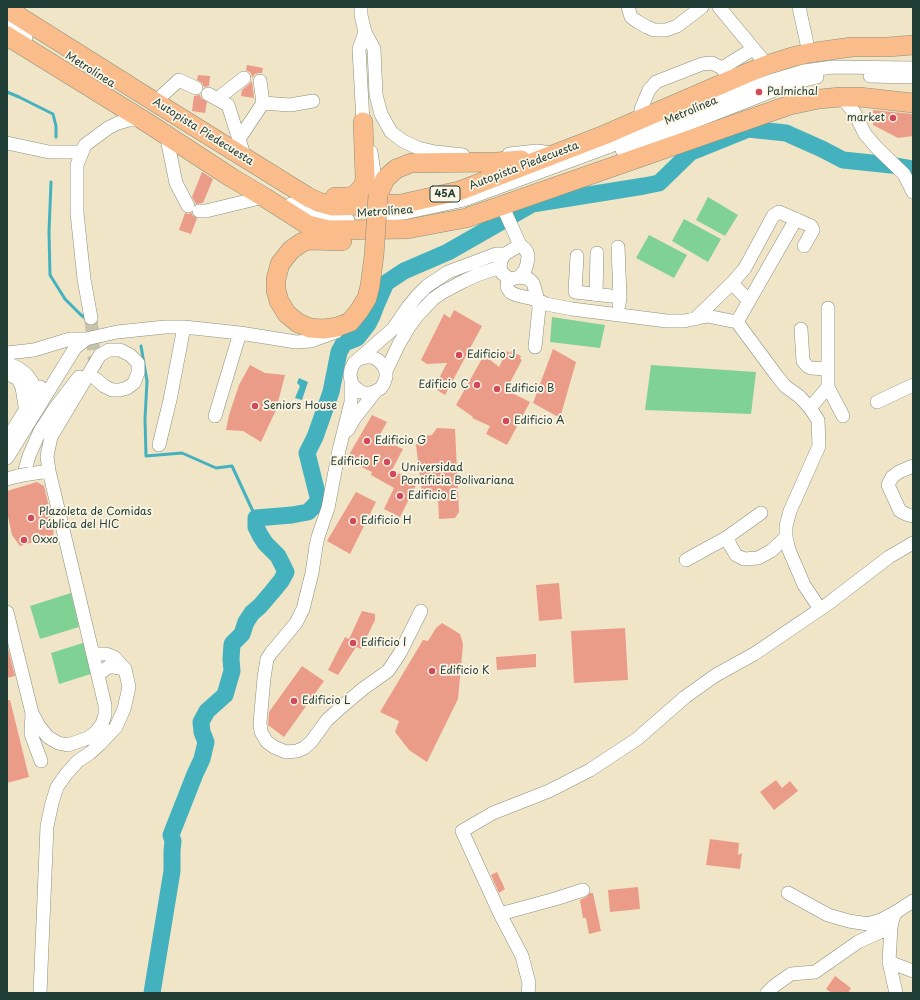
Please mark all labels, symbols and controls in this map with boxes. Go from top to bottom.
street label: Metrolínea [63,49,117,91]
place label: Palmichal [767,85,818,99]
marker: Palmichal [754,87,764,97]
street label: Metrolínea [662,94,720,128]
street label: Autopista Piedecuesta [150,96,256,168]
place label: market [847,111,885,125]
marker: market [888,113,898,123]
street label: Autopista Piedecuesta [467,139,581,193]
road number: 45A [430,186,460,202]
street label: Metrolínea [356,203,414,221]
place label: Edificio J [467,348,516,362]
marker: Edificio J [454,350,464,360]
place label: Edificio C [418,378,469,392]
marker: Edificio C [472,380,482,390]
place label: Edificio B [505,382,554,396]
marker: Edificio B [492,384,502,394]
place label: Seniors House [263,399,337,413]
marker: Seniors House [250,401,260,411]
place label: Edificio A [514,414,564,428]
marker: Edificio A [501,416,511,426]
place label: Edificio G [375,434,426,448]
marker: Edificio G [362,436,372,446]
place label: Edificio F [331,455,379,469]
marker: Edificio F [382,457,392,467]
place label: Universidad Pontificia Bolivariana [401,461,514,487]
marker: Universidad Pontificia Bolivariana [388,469,398,479]
place label: Edificio E [408,489,457,503]
marker: Edificio E [395,491,405,501]
place label: Plazoleta de Comidas Pública del HIC [39,505,152,531]
marker: Plazoleta de Comidas Pública del HIC [26,513,36,523]
place label: Edificio H [361,514,412,528]
marker: Edificio H [348,516,358,526]
place label: Oxxo [32,533,58,547]
marker: Oxxo [19,535,29,545]
place label: Edificio I [361,636,406,650]
marker: Edificio I [348,638,358,648]
place label: Edificio K [440,664,490,678]
marker: Edificio K [427,666,437,676]
place label: Edificio L [302,694,350,708]
marker: Edificio L [289,696,299,706]

